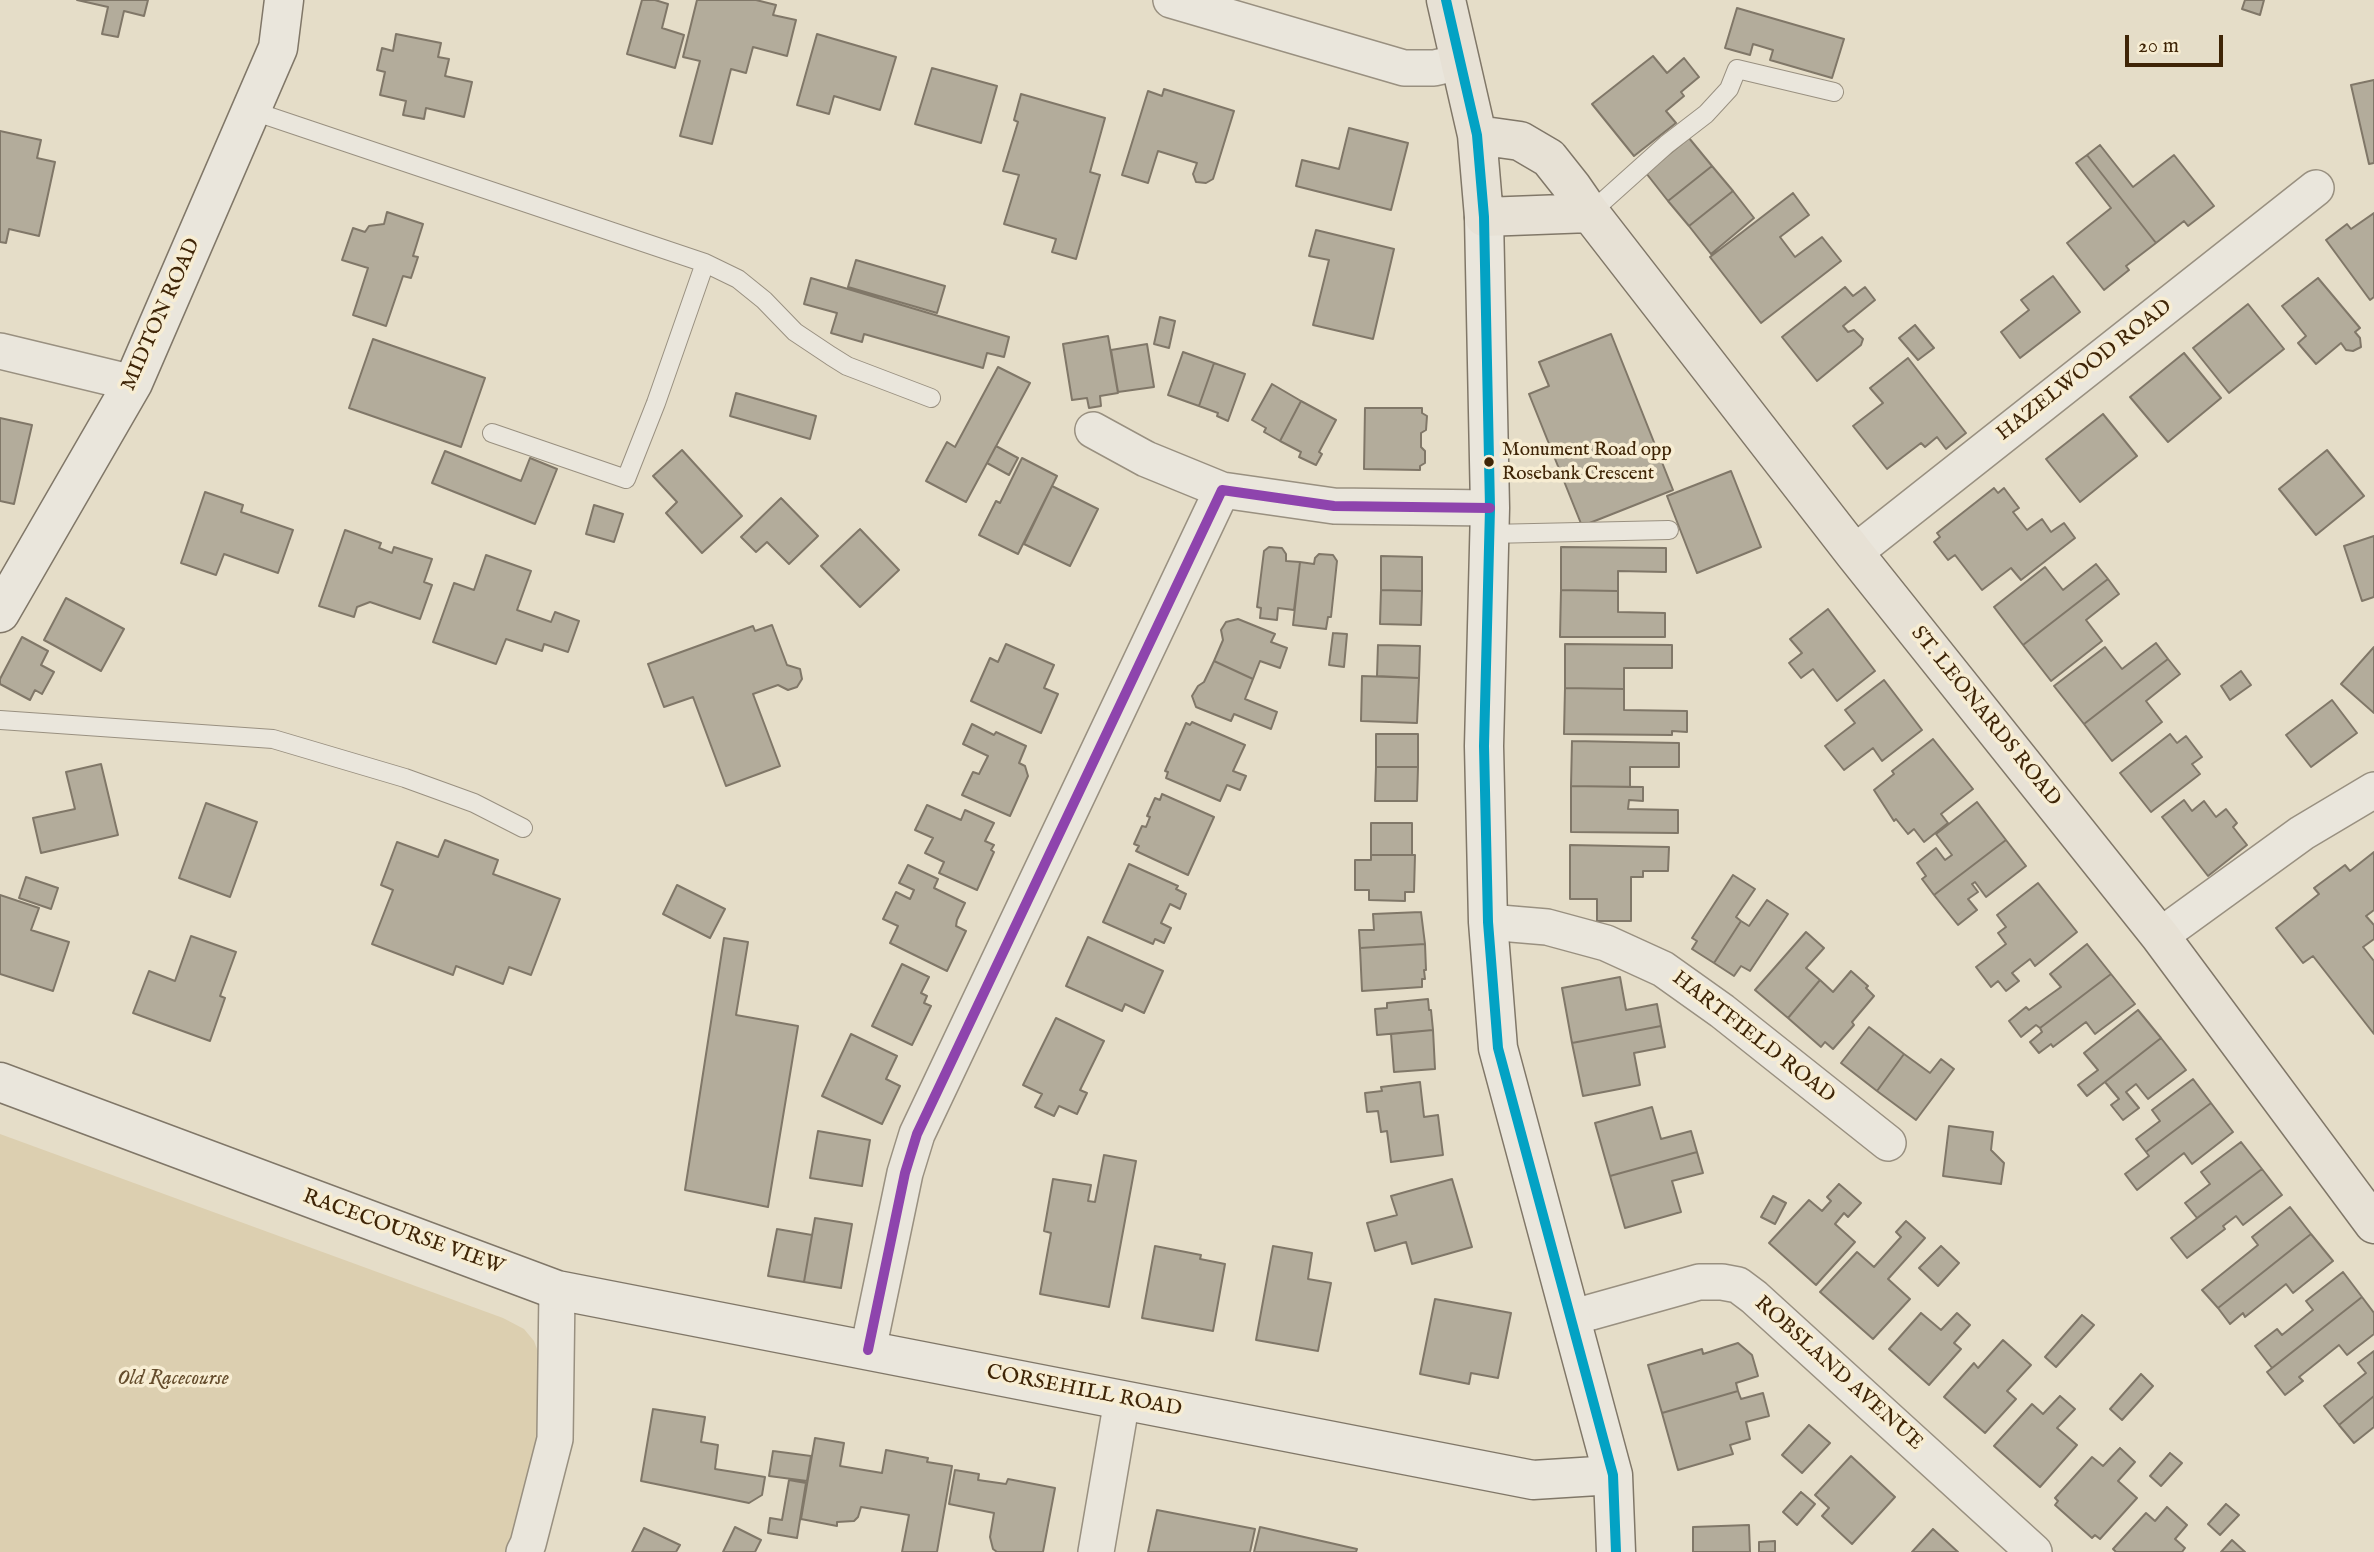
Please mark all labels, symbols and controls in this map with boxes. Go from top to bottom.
scale bar [2129,21,2227,65]
text: 20 m [2138,33,2179,60]
street label: MIDTON ROAD [117,235,207,395]
street label: HAZELWOOD ROAD [1992,295,2178,447]
place label: Monument Road opp Rosebank Crescent [1502,440,1672,484]
marker: Monument Road opp Rosebank Crescent [1482,455,1496,469]
street label: ST. LEONARDS ROAD [1905,622,2065,812]
street label: HARTFIELD ROAD [1666,967,1840,1109]
street label: RACECOURSE VIEW [299,1185,507,1281]
street label: ROBSLAND AVENUE [1749,1292,1927,1456]
street label: CORSEHILL ROAD [984,1361,1184,1423]
park label: Old Racecourse [117,1367,229,1393]

